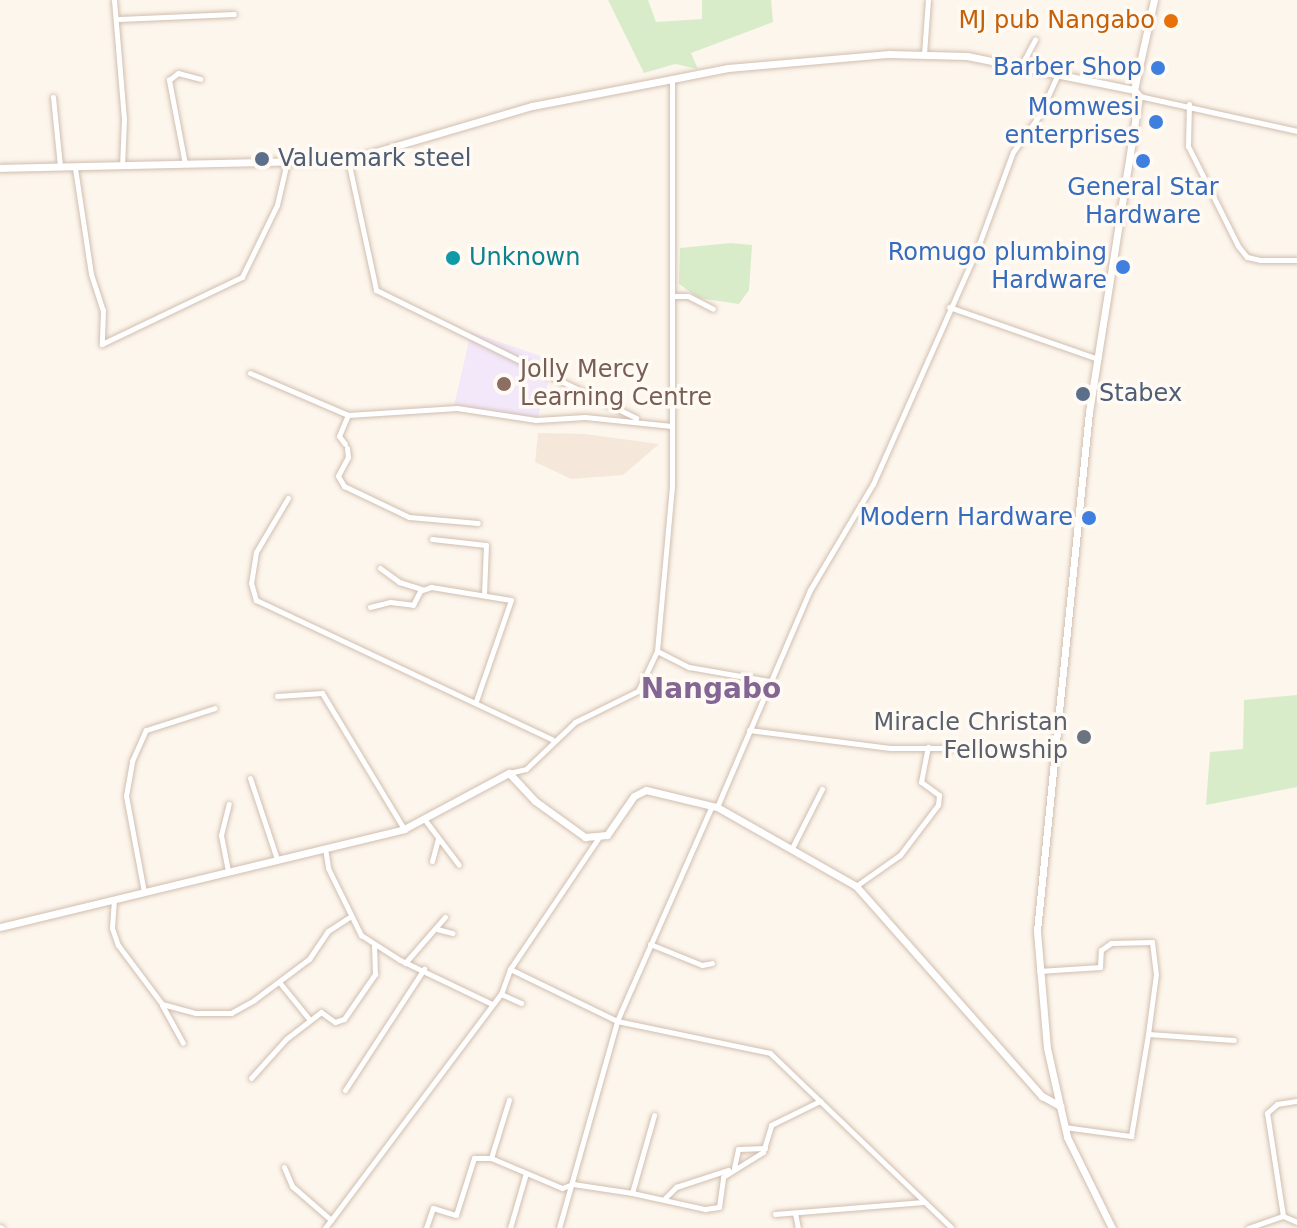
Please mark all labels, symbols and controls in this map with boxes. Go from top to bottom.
place label: MJ pub Nangabo [959,7,1155,35]
marker: MJ pub Nangabo [1162,12,1180,30]
place label: Barber Shop [993,54,1142,82]
marker: Barber Shop [1149,59,1167,77]
place label: Momwesi enterprises [1004,94,1140,150]
marker: Momwesi enterprises [1147,113,1165,131]
place label: Valuemark steel [278,145,472,173]
marker: Valuemark steel [253,150,271,168]
marker: General Star Hardware [1134,152,1152,170]
place label: General Star Hardware [1067,174,1219,230]
place label: Romugo plumbing Hardware [888,239,1107,295]
place label: Unknown [469,244,580,272]
marker: Unknown [444,249,462,267]
marker: Romugo plumbing Hardware [1114,258,1132,276]
place label: Jolly Mercy Learning Centre [520,356,712,412]
marker: Jolly Mercy Learning Centre [495,375,513,393]
place label: Stabex [1099,380,1182,408]
marker: Stabex [1074,385,1092,403]
place label: Modern Hardware [859,504,1073,532]
marker: Modern Hardware [1080,509,1098,527]
district label: Nangabo [641,672,781,706]
place label: Miracle Christan Fellowship [873,709,1068,765]
marker: Miracle Christan Fellowship [1075,728,1093,746]

